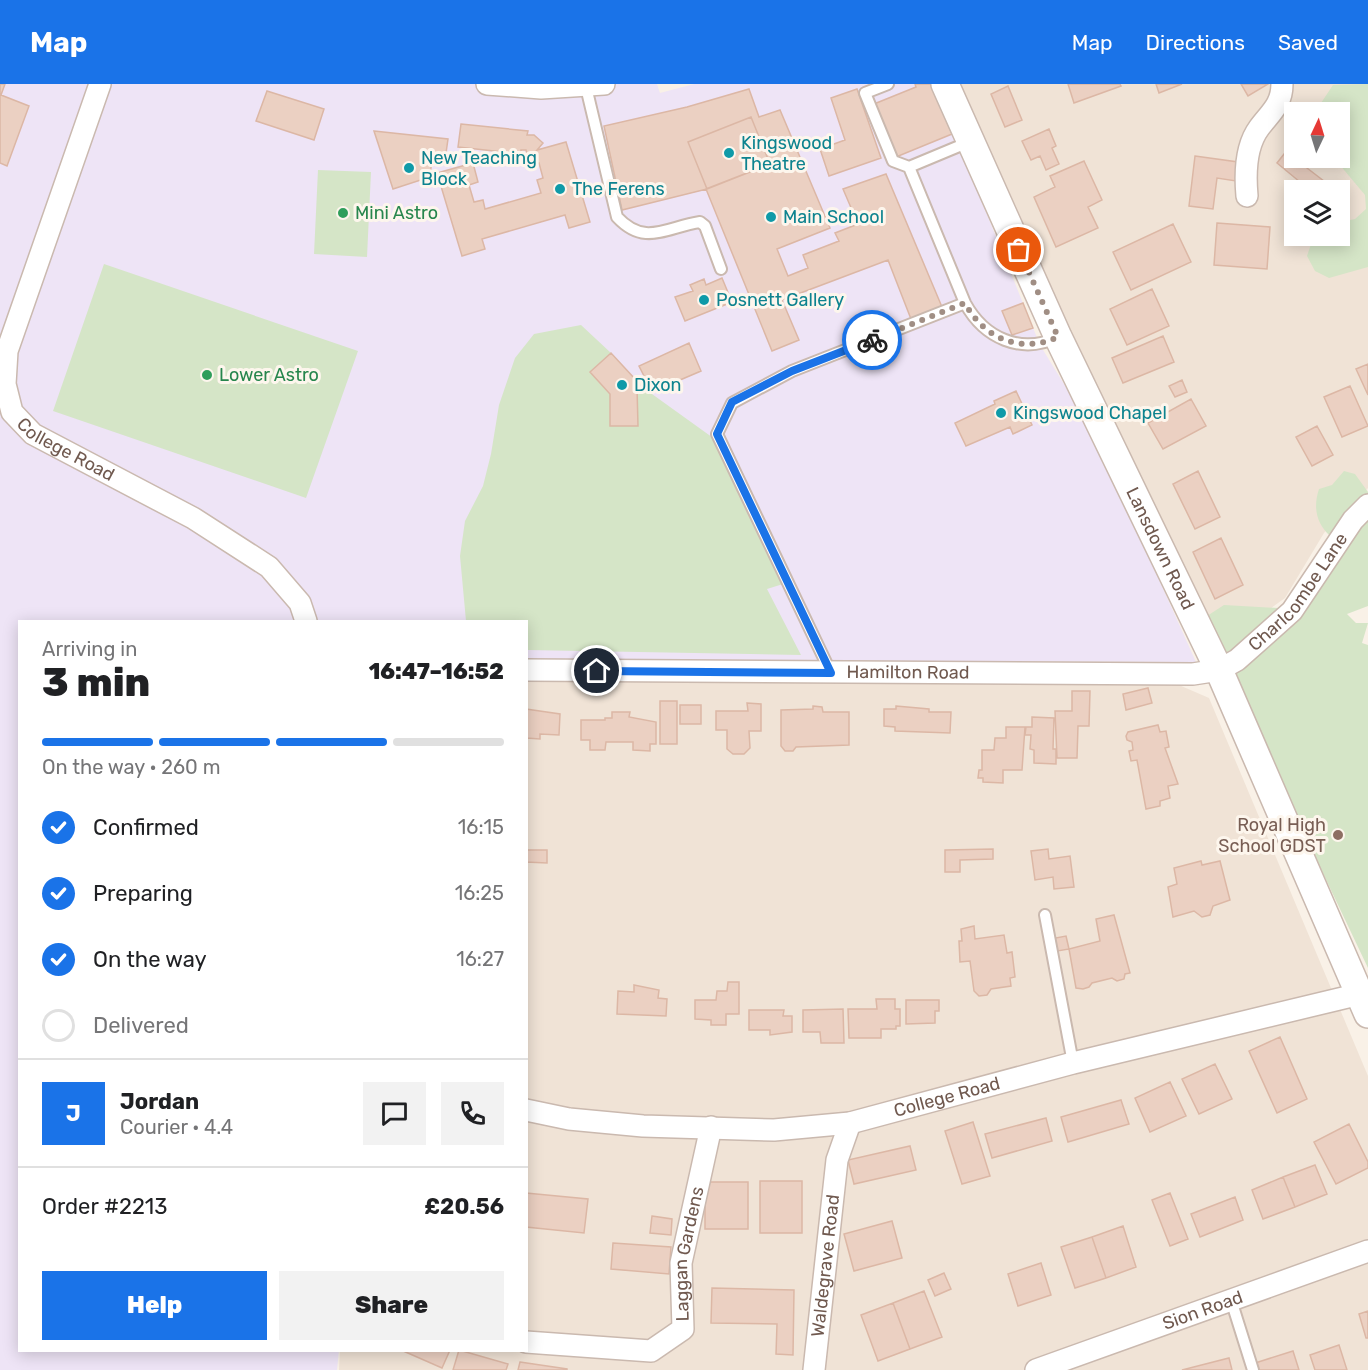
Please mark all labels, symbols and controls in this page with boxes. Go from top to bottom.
text: Map [30,26,87,59]
text: Map [1072,30,1113,55]
text: Directions [1146,30,1245,55]
text: Saved [1278,30,1338,55]
north arrow [1284,102,1350,168]
map controls [1284,102,1350,246]
place label: Kingswood Theatre [741,132,832,175]
marker: Kingswood Theatre [722,146,736,160]
place label: New Teaching Block [421,147,537,190]
marker: New Teaching Block [402,161,416,175]
place label: The Ferens [572,178,665,200]
button: layers [1284,180,1350,246]
marker: The Ferens [553,182,567,196]
place label: Mini Astro [355,202,438,224]
marker: Mini Astro [336,206,350,220]
place label: Main School [783,206,884,228]
marker: Main School [764,210,778,224]
pin [993,224,1044,275]
icon: bag [1002,233,1035,266]
place label: Posnett Gallery [716,289,844,311]
marker: Posnett Gallery [697,293,711,307]
courier [842,310,902,370]
icon: bike [856,324,889,357]
place label: Lower Astro [219,364,319,386]
marker: Lower Astro [200,368,214,382]
place label: Dixon [634,374,681,396]
marker: Dixon [615,378,629,392]
place label: Kingswood Chapel [1013,402,1167,424]
marker: Kingswood Chapel [994,406,1008,420]
street label: College Road [12,413,118,486]
street label: Lansdown Road [1121,484,1199,613]
street label: Charlcombe Lane [1244,529,1352,656]
text: Arriving in [42,637,137,661]
pin [571,645,622,696]
icon: home [580,654,613,687]
text: 16:47–16:52 [369,658,504,685]
text: 3 min [42,660,150,706]
street label: Hamilton Road [846,661,970,684]
text: On the way · 260 m [42,755,220,779]
icon: check [42,811,75,844]
text: Confirmed [93,814,199,841]
place label: Royal High School GDST [1218,814,1326,857]
text: 16:15 [458,815,504,839]
marker: Royal High School GDST [1331,828,1345,842]
icon: check [42,877,75,910]
text: Preparing [93,880,193,907]
text: 16:25 [455,881,504,905]
icon: check [42,943,75,976]
text: On the way [93,946,207,973]
text: 16:27 [456,947,504,971]
text: Delivered [93,1012,189,1039]
street label: College Road [891,1072,1002,1122]
button: chat [363,1082,426,1145]
button: phone [441,1082,504,1145]
text: Jordan [120,1088,199,1115]
text: J [66,1100,81,1127]
text: Courier · 4.4 [120,1115,233,1139]
street label: Laggan Gardens [670,1184,709,1322]
text: Order #2213 [42,1193,167,1220]
text: £20.56 [424,1193,504,1220]
street label: Waldegrave Road [807,1193,844,1338]
button: Help [42,1271,267,1340]
button: Share [279,1271,504,1340]
street label: Sion Road [1159,1286,1246,1335]

